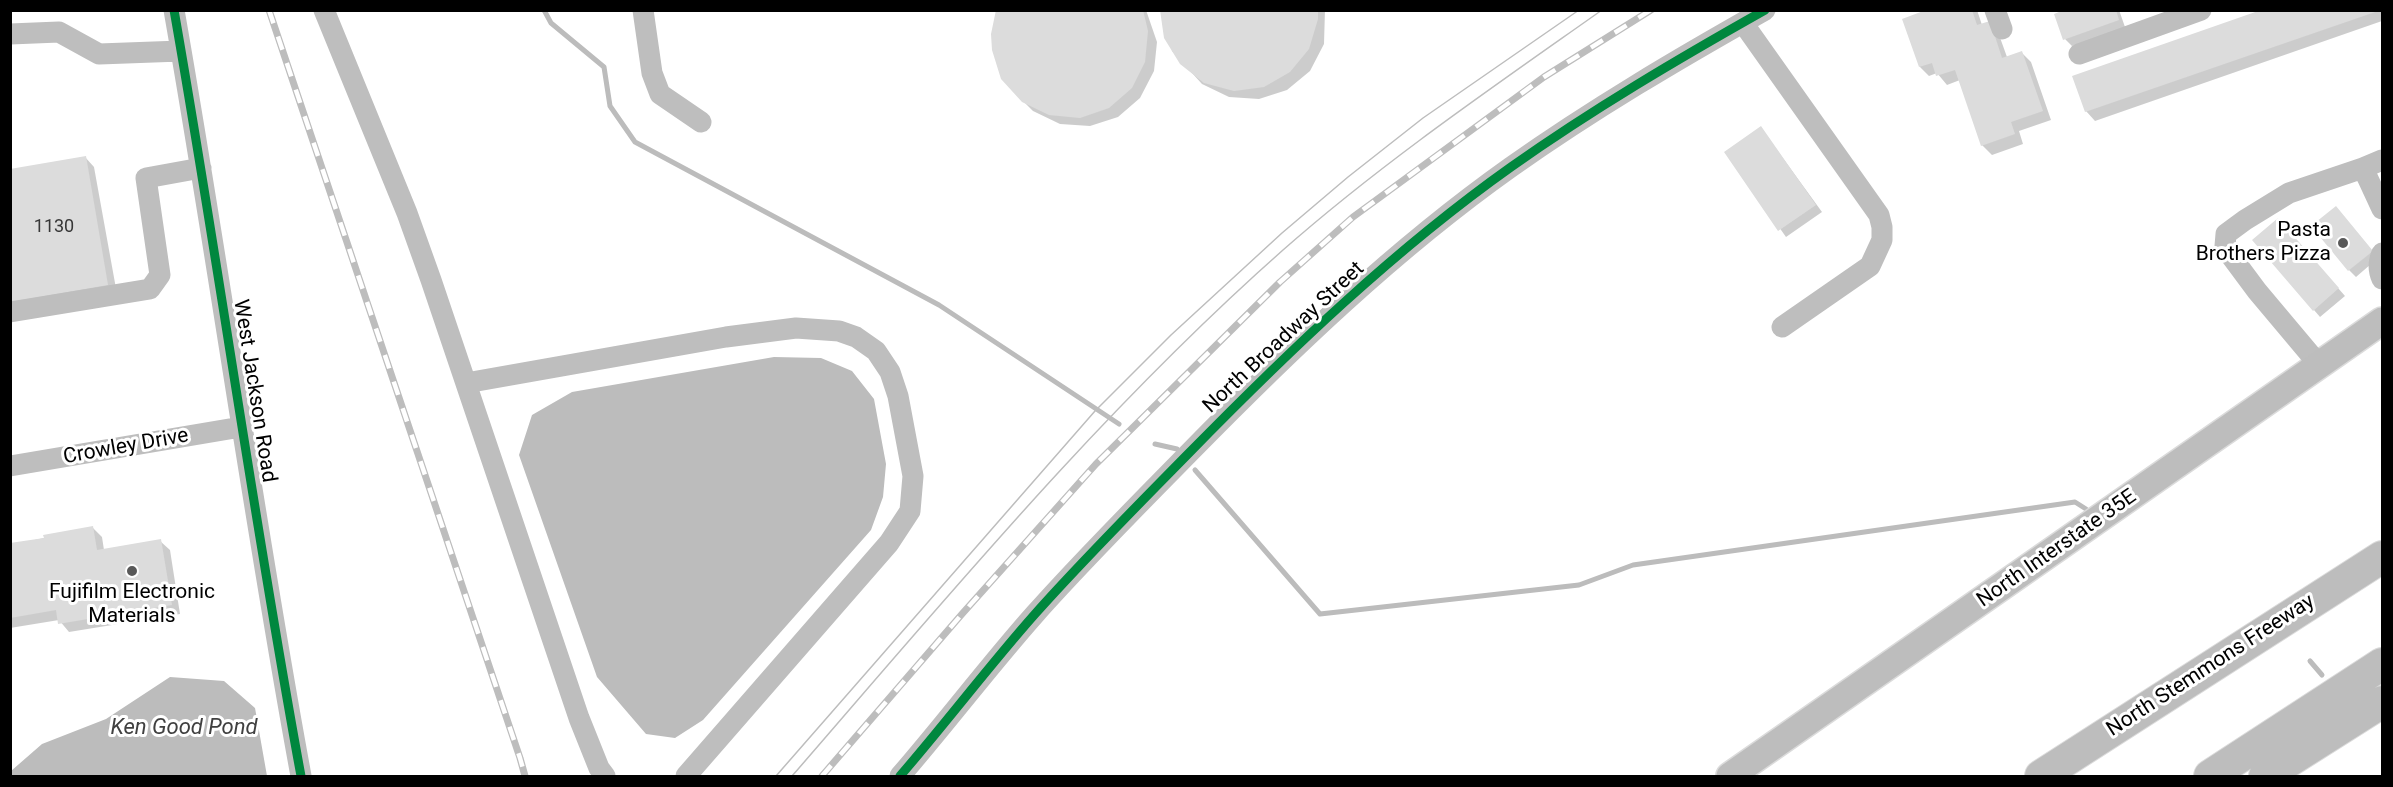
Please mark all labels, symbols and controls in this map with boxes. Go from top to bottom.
house number: 1130 [34,216,74,238]
place label: Pasta Brothers Pizza [2196,218,2331,268]
marker: Pasta Brothers Pizza [2336,236,2350,250]
street label: North Broadway Street [1198,257,1370,419]
street label: West Jackson Road [227,298,281,484]
street label: Crowley Drive [61,424,191,470]
street label: North Interstate 35E [1973,485,2141,613]
marker: Fujifilm Electronic Materials [125,564,139,578]
place label: Fujifilm Electronic Materials [49,580,215,630]
street label: North Stemmons Freeway [2102,589,2320,743]
water label: Ken Good Pond [110,715,258,741]

